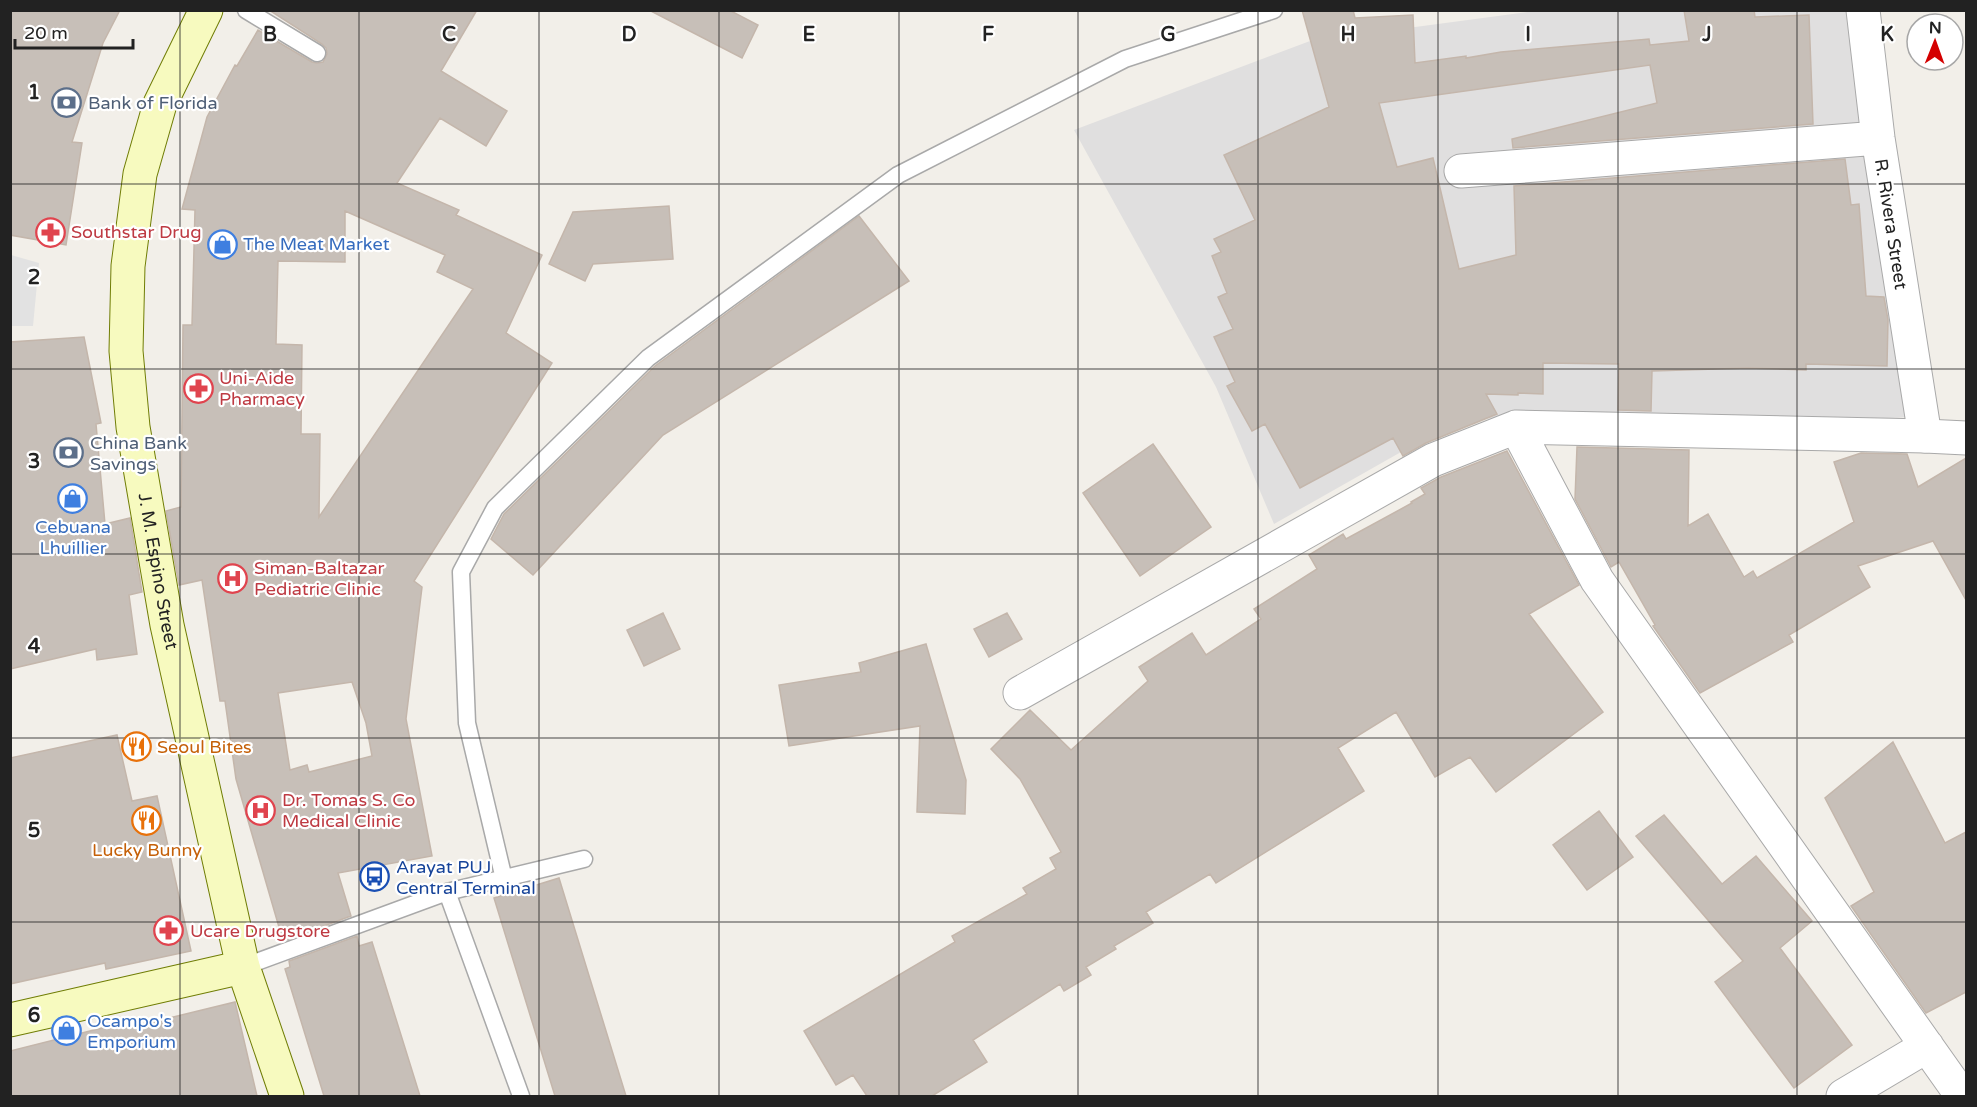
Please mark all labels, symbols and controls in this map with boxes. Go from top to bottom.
scale bar [15,12,134,50]
north arrow [1905,12,1965,72]
text: N [1929,18,1942,38]
text: 20 m [24,22,68,44]
text: B [263,23,277,47]
text: C [442,23,456,47]
text: D [621,23,637,47]
text: E [803,23,816,47]
text: F [982,23,994,47]
text: G [1160,23,1176,47]
text: H [1340,23,1356,47]
text: I [1525,23,1531,47]
text: J [1701,23,1712,47]
text: K [1880,23,1894,47]
text: 1 [28,81,40,105]
bank icon: Bank of Florida [51,87,83,119]
place label: Bank of Florida [88,92,218,114]
street label: R. Rivera Street [1870,157,1912,291]
pharmacy icon: Southstar Drug [34,216,66,248]
place label: Southstar Drug [71,221,202,243]
shop icon: The Meat Market [206,228,238,260]
place label: The Meat Market [243,233,390,255]
text: 2 [28,266,40,290]
place label: Uni-Aide Pharmacy [219,367,305,410]
pharmacy icon: Uni-Aide Pharmacy [182,372,214,404]
place label: China Bank Savings [90,432,187,475]
bank icon: China Bank Savings [53,437,85,469]
text: 3 [28,450,40,474]
shop icon: Cebuana Lhuillier [57,482,89,514]
street label: J. M. Espino Street [134,491,183,652]
place label: Cebuana Lhuillier [35,516,111,559]
place label: Siman-Baltazar Pediatric Clinic [254,557,384,600]
hospital icon: Siman-Baltazar Pediatric Clinic [217,562,249,594]
text: 4 [28,635,41,659]
restaurant icon: Seoul Bites [120,731,152,763]
place label: Seoul Bites [157,736,252,758]
place label: Dr. Tomas S. Co Medical Clinic [282,789,415,832]
hospital icon: Dr. Tomas S. Co Medical Clinic [245,794,277,826]
restaurant icon: Lucky Bunny [131,805,163,837]
text: 5 [28,819,40,843]
place label: Lucky Bunny [92,839,202,861]
place label: Arayat PUJ Central Terminal [396,856,536,899]
bus stop icon: Arayat PUJ Central Terminal [359,861,391,893]
pharmacy icon: Ucare Drugstore [153,915,185,947]
place label: Ucare Drugstore [190,920,330,942]
text: 6 [28,1004,40,1028]
place label: Ocampo's Emporium [87,1010,176,1053]
shop icon: Ocampo's Emporium [50,1015,82,1047]

